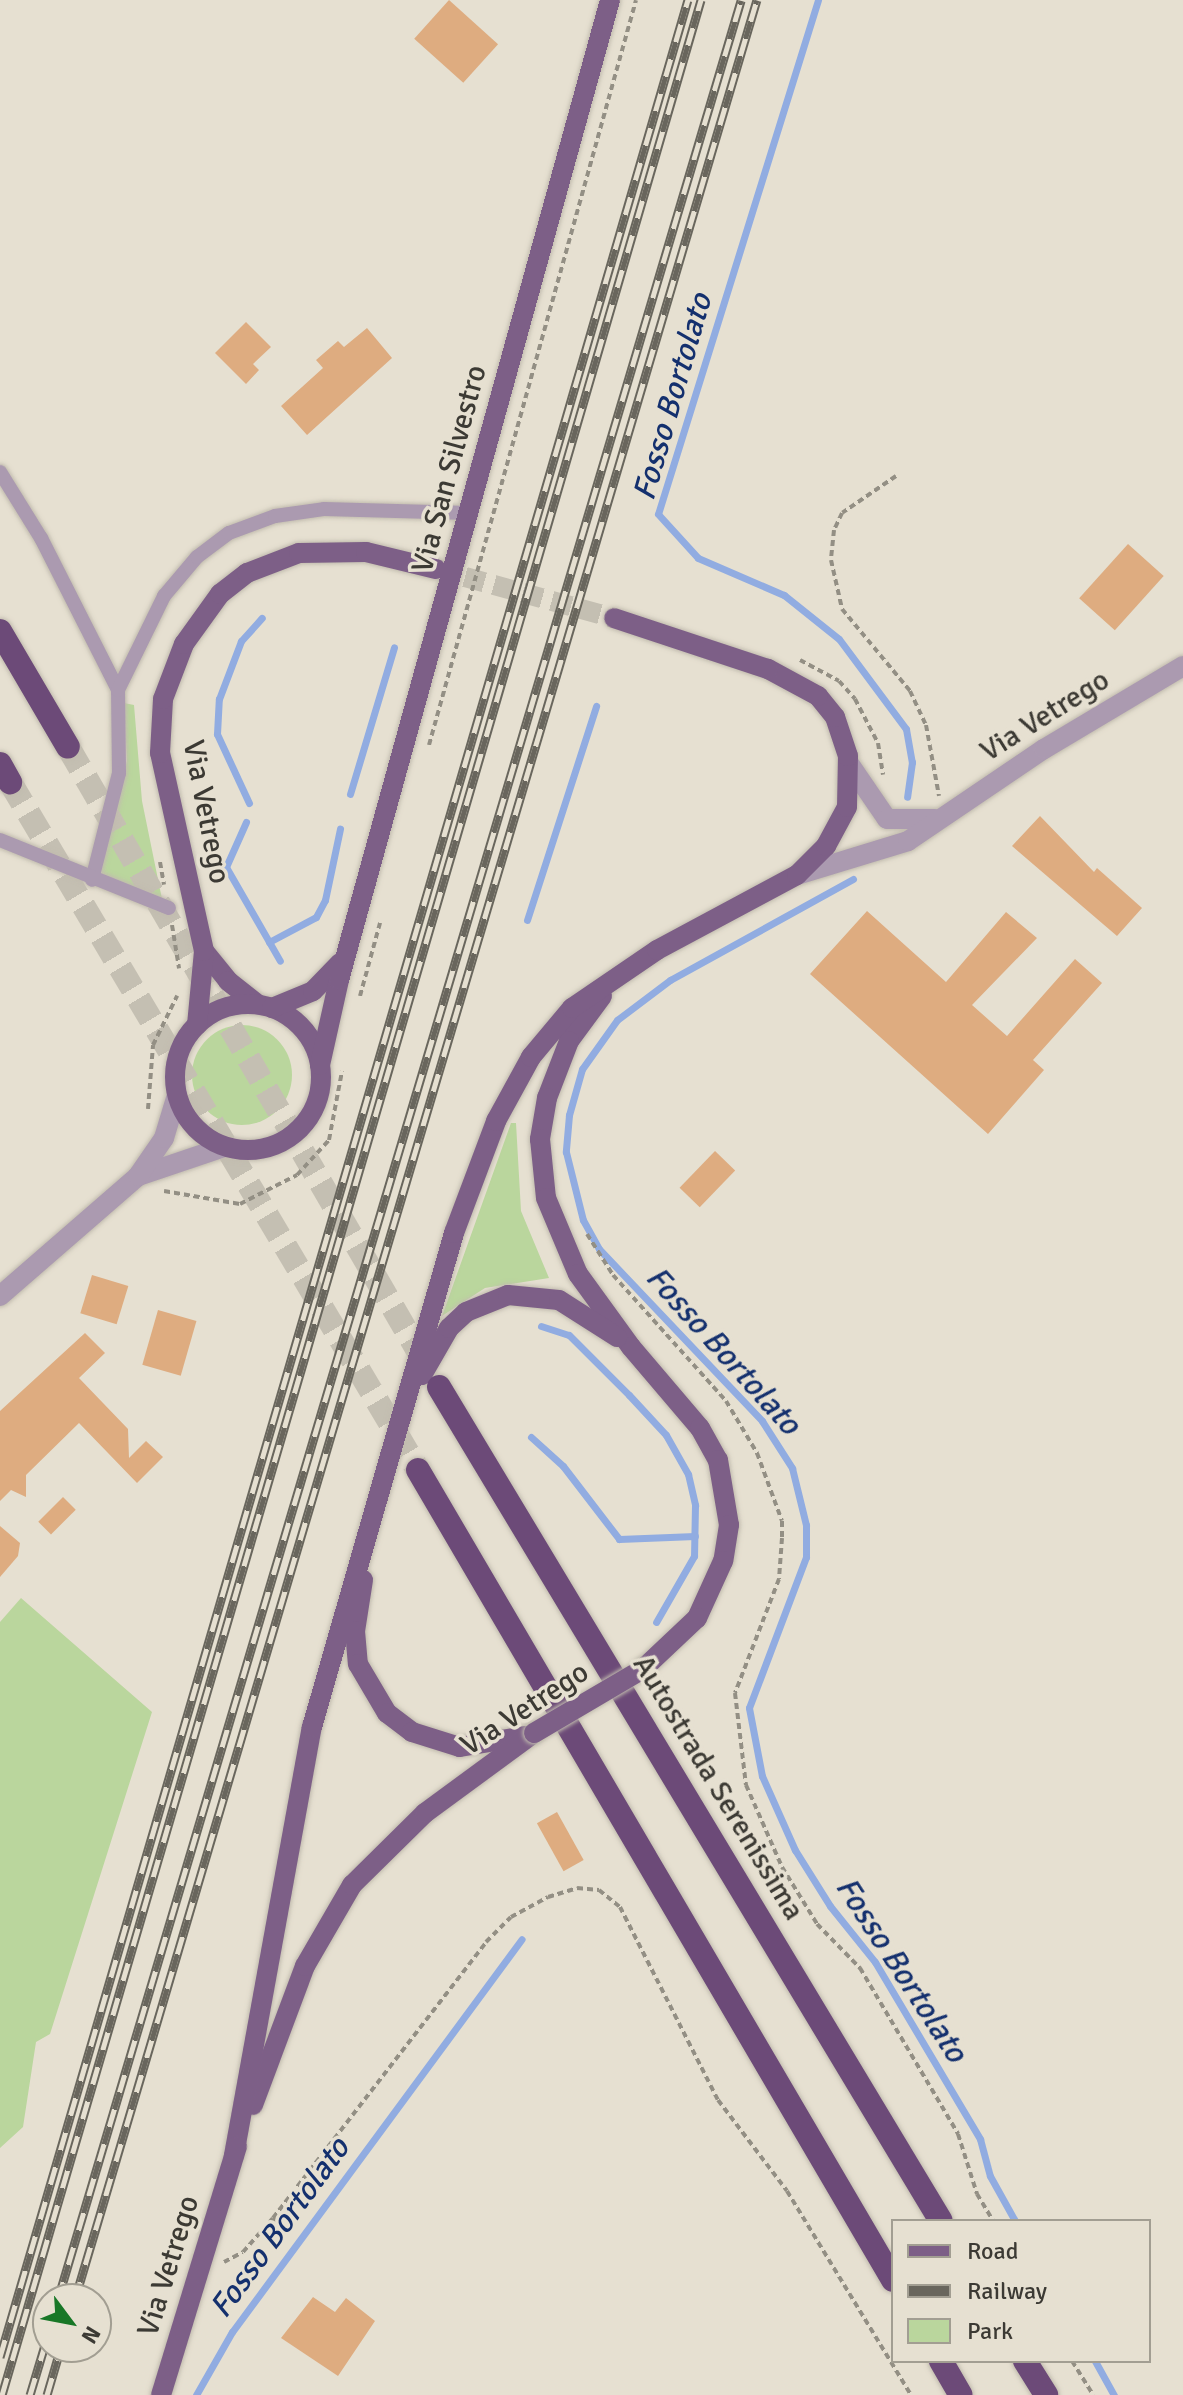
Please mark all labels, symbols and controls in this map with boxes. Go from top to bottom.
water label: Fosso Bortolato [625,289,721,505]
street label: Via San Silvestro [405,361,495,577]
street label: Via Vetrego [974,662,1116,770]
street label: Via Vetrego [174,737,238,887]
water label: Fosso Bortolato [637,1259,809,1443]
street label: Autostrada Serenissima [625,1649,811,1927]
street label: Via Vetrego [454,1654,596,1764]
water label: Fosso Bortolato [827,1870,975,2070]
water label: Fosso Bortolato [202,2131,358,2325]
street label: Via Vetrego [131,2191,207,2341]
legend [891,2219,1151,2363]
text: Road [967,2236,1018,2266]
text: Railway [967,2276,1047,2306]
north arrow [32,2283,112,2363]
text: Park [967,2316,1013,2346]
text: N [76,2321,107,2349]

